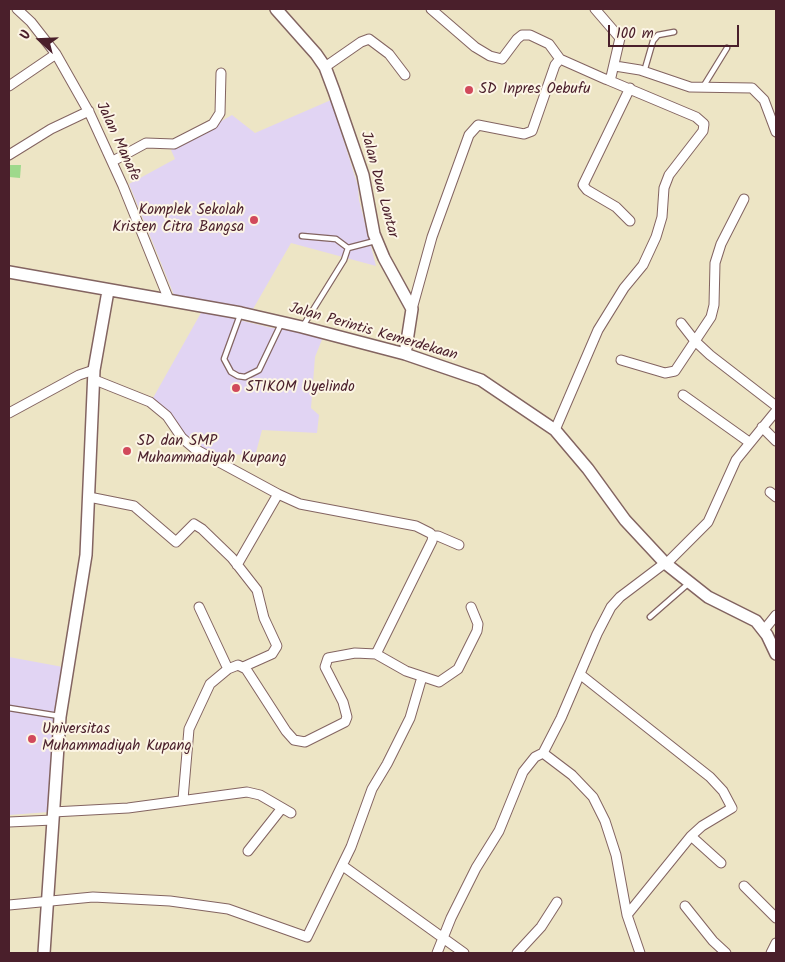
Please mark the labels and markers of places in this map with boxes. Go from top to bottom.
place label: SD Inpres Oebufu [479,81,590,99]
marker: SD Inpres Oebufu [463,84,475,96]
place label: Komplek Sekolah Kristen Citra Bangsa [112,202,244,237]
marker: Komplek Sekolah Kristen Citra Bangsa [248,214,260,226]
place label: STIKOM Uyelindo [246,379,355,397]
marker: STIKOM Uyelindo [230,382,242,394]
place label: SD dan SMP Muhammadiyah Kupang [137,433,287,468]
marker: SD dan SMP Muhammadiyah Kupang [121,445,133,457]
place label: Universitas Muhammadiyah Kupang [42,721,192,756]
marker: Universitas Muhammadiyah Kupang [26,733,38,745]

